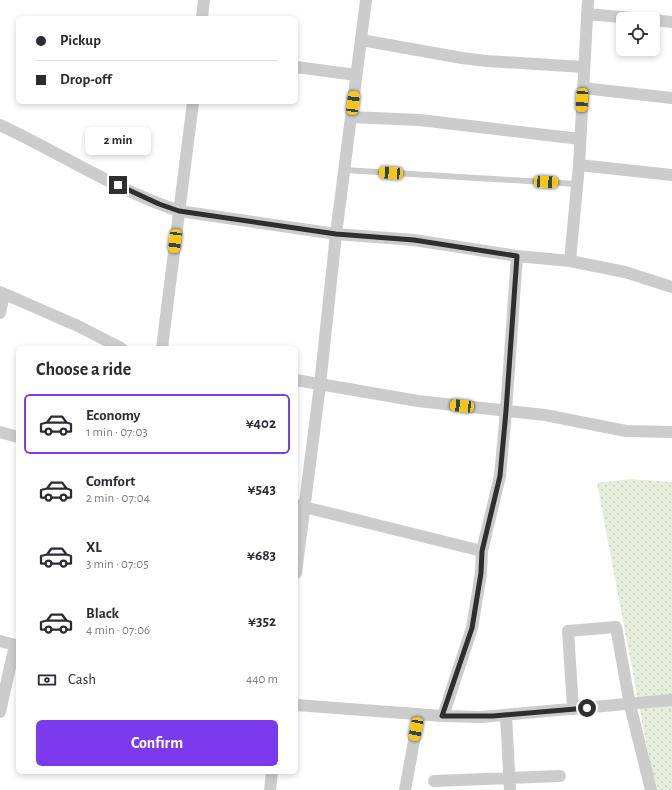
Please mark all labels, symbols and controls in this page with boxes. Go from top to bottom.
map controls [616,12,660,56]
button: locate [616,12,660,56]
text: Pickup [60,33,101,48]
text: Drop-off [60,72,112,87]
car [575,88,589,112]
car [346,90,360,116]
callout: 2 min [85,127,151,155]
text: 2 min [104,134,132,147]
car [379,166,403,180]
car [534,175,558,189]
route end [109,176,127,194]
car [168,228,182,254]
text: Choose a ride [36,361,131,379]
car [449,399,475,413]
icon: car [38,406,74,442]
text: Economy [86,408,140,423]
text: ¥402 [246,416,276,431]
text: 1 min · 07:03 [86,426,148,439]
icon: car [38,472,74,508]
text: Comfort [86,474,135,489]
text: ¥543 [248,482,276,497]
text: 2 min · 07:04 [86,492,150,505]
icon: car [38,538,74,574]
text: XL [86,540,102,555]
text: ¥683 [247,548,276,563]
text: 3 min · 07:05 [86,558,149,571]
icon: car [38,604,74,640]
text: Black [86,606,119,621]
text: ¥352 [248,614,276,629]
text: 4 min · 07:06 [86,624,150,637]
icon: cash [36,669,58,691]
text: Cash [68,672,96,687]
text: 440 m [246,673,278,686]
route start [578,699,596,717]
car [408,716,424,742]
button: Confirm [36,720,278,766]

